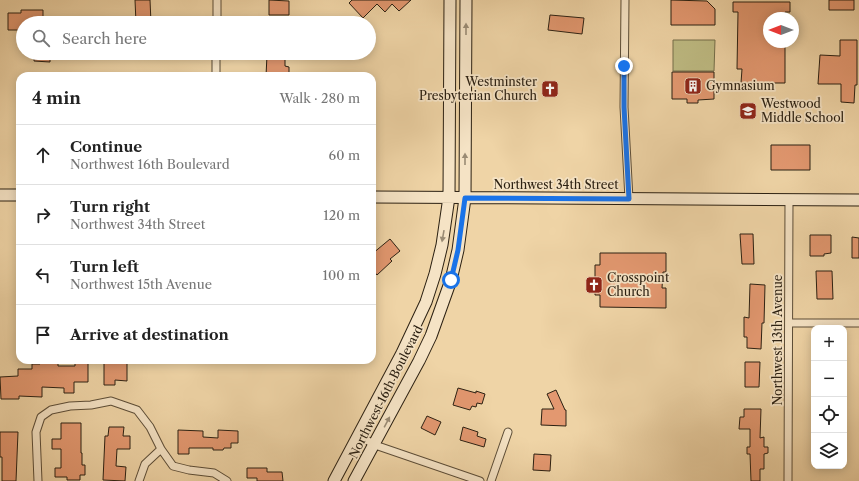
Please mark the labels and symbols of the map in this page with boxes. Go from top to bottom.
north arrow [763,12,799,48]
one-way arrow [463,22,469,35]
route end [615,57,633,75]
place label: Westminster Presbyterian Church [419,74,537,103]
building icon: Gymnasium [683,76,703,96]
place label: Gymnasium [706,78,775,93]
church icon: Westminster Presbyterian Church [540,79,560,99]
place label: Westwood Middle School [760,96,845,125]
school or university icon: Westwood Middle School [738,101,758,121]
one-way arrow [462,152,468,165]
street label: Northwest 34th Street [494,177,619,192]
one-way arrow [440,230,446,242]
place label: Crosspoint Church [607,270,670,299]
route start [442,271,460,289]
street label: Northwest 13th Avenue [770,274,785,406]
church icon: Crosspoint Church [584,275,604,295]
street label: Northwest 16th Boulevard [345,322,426,461]
one-way arrow [383,417,390,428]

